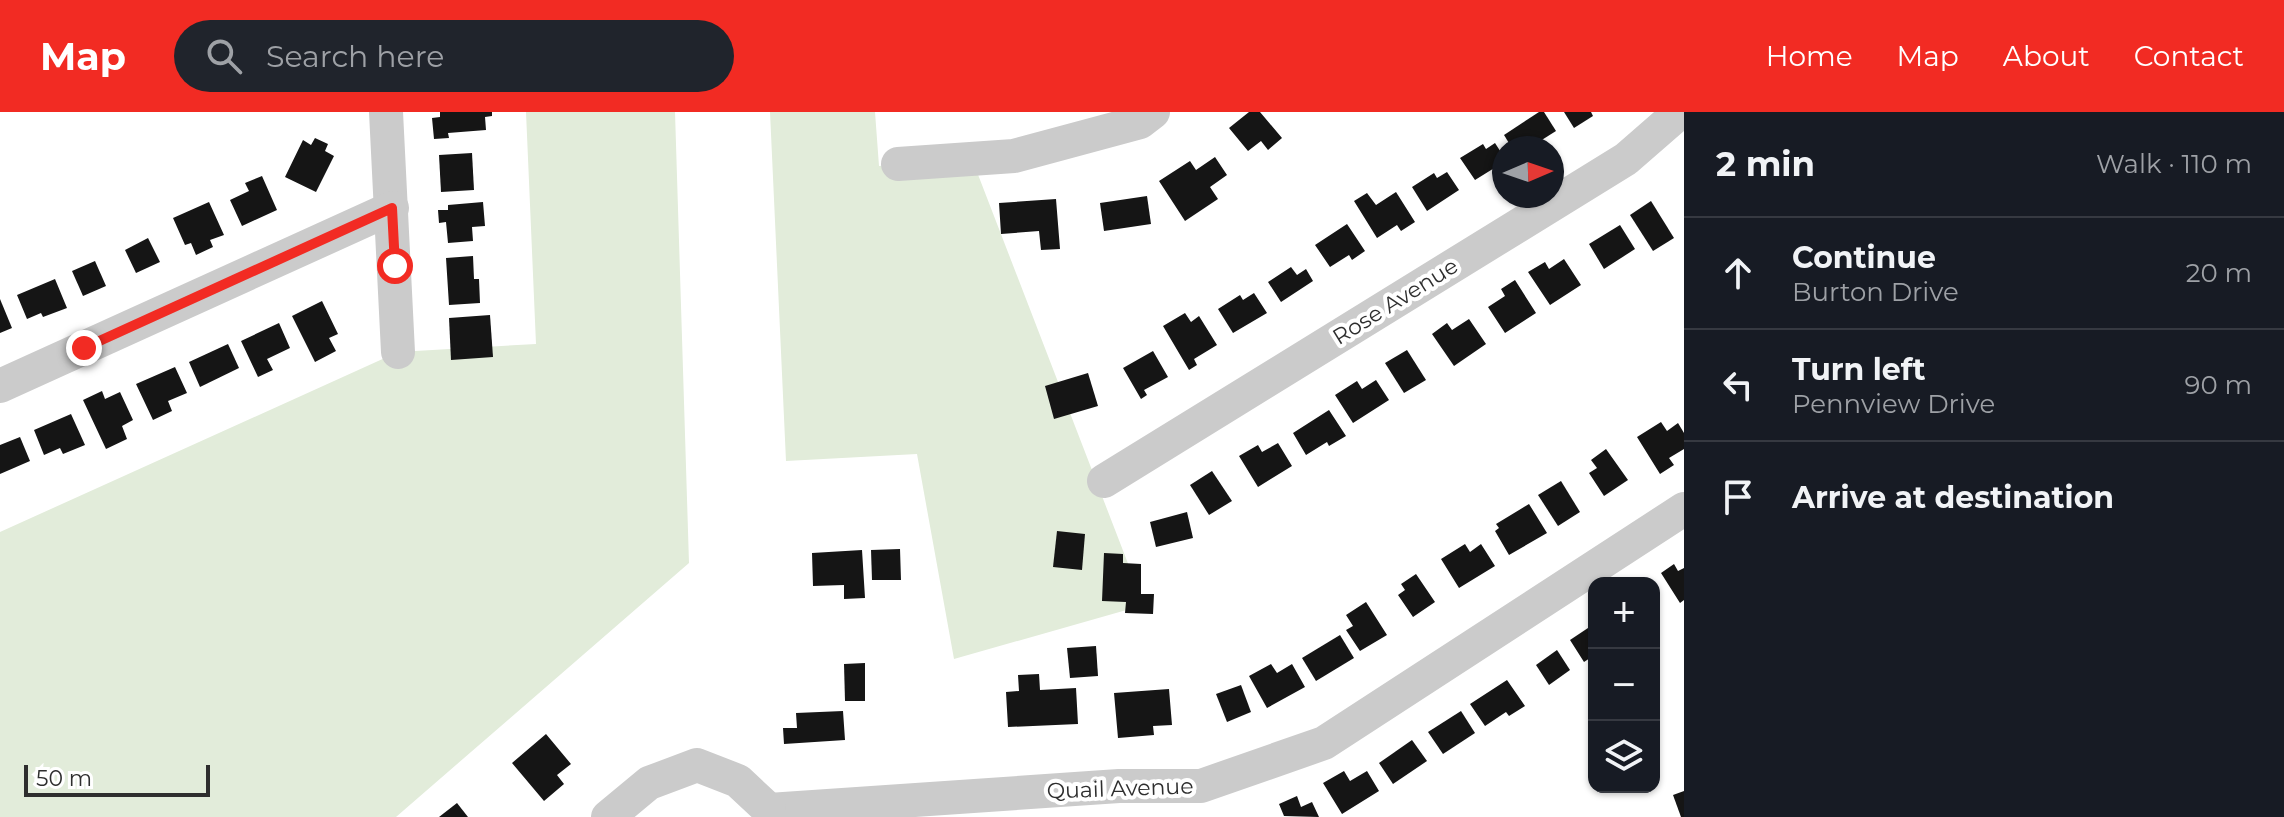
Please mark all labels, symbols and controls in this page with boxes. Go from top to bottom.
search box [174,20,734,92]
text: Map [40,33,126,80]
icon: search [202,34,246,78]
text: Search here [266,38,444,75]
text: Home [1766,39,1853,73]
text: Map [1897,39,1959,73]
text: About [2003,39,2090,73]
text: Contact [2134,39,2244,73]
north arrow [1492,136,1564,208]
text: 2 min [1716,143,1815,185]
text: Walk · 110 m [2096,148,2252,180]
text: Continue [1792,239,1936,276]
route start [377,248,413,284]
icon: ahead [1716,251,1760,295]
street label: Rose Avenue [1328,252,1463,351]
text: 20 m [2186,257,2252,289]
text: Burton Drive [1792,276,1959,308]
route end [66,330,102,366]
text: Turn left [1792,351,1925,388]
icon: left [1716,363,1760,407]
text: 90 m [2185,369,2252,401]
text: Pennview Drive [1792,388,1995,420]
icon: arrive [1716,475,1760,519]
text: Arrive at destination [1792,479,2114,516]
map controls [1588,577,1660,793]
button: + [1588,577,1660,649]
button: − [1588,649,1660,721]
button: layers [1588,721,1660,793]
scale bar [24,761,210,797]
text: 50 m [36,765,92,792]
street label: Quail Avenue [1046,772,1194,805]

